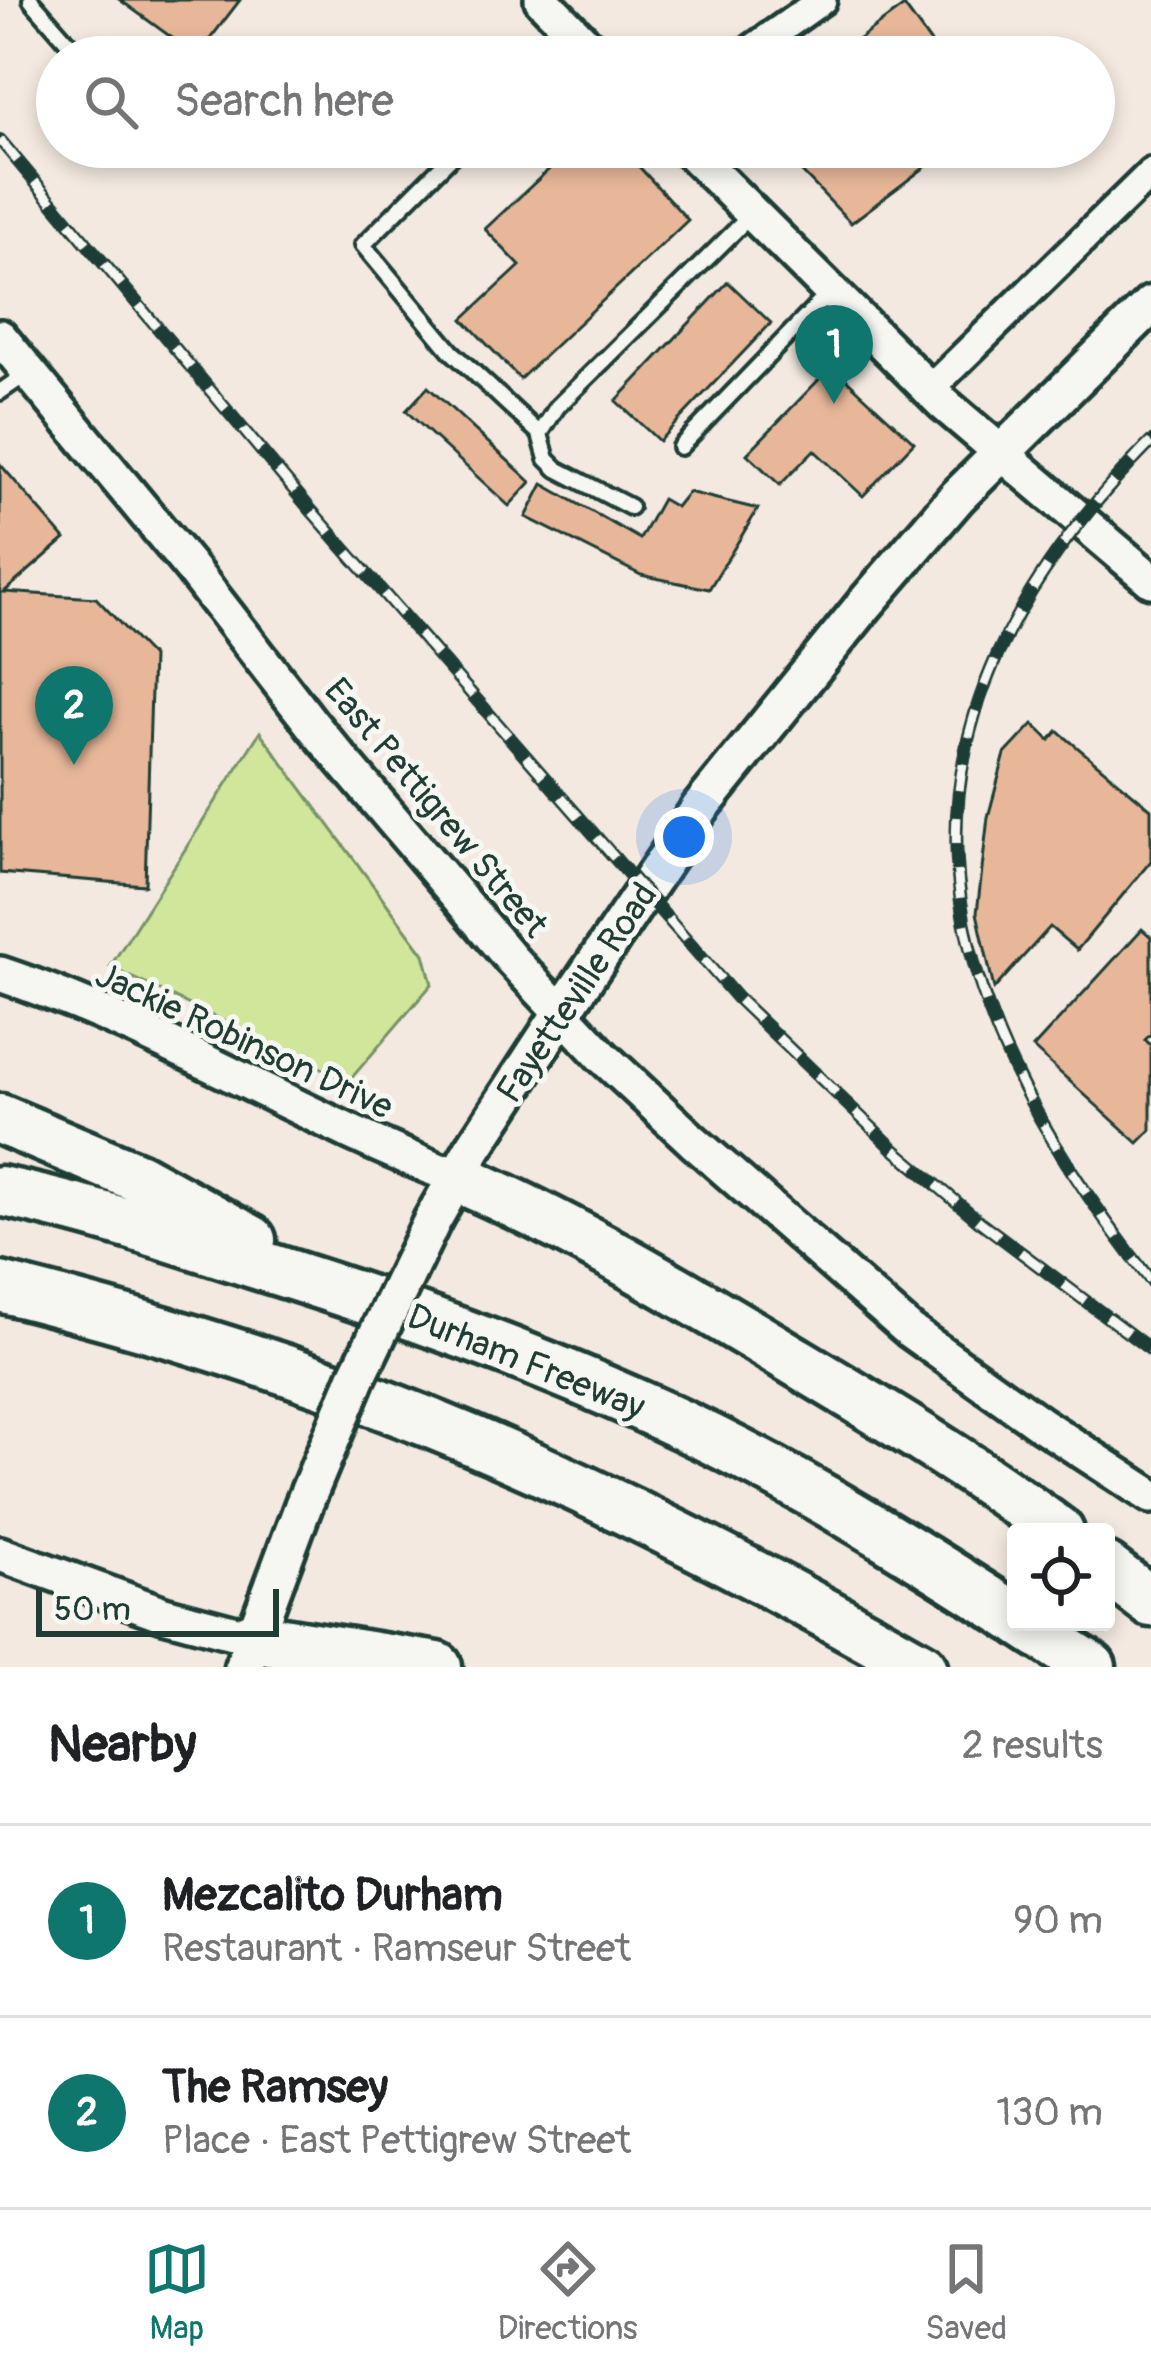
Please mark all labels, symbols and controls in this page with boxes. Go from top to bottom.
search box [36,36,1115,168]
icon: search [78,69,144,135]
text: Search here [174,74,394,130]
pin: 1 [795,305,873,404]
pin: 2 [35,666,113,765]
street label: East Pettigrew Street [314,669,558,947]
your location [654,807,714,867]
street label: Fayetteville Road [487,874,667,1112]
street label: Jackie Robinson Drive [88,952,400,1130]
street label: Durham Freeway [401,1294,651,1430]
map controls [1007,1523,1115,1631]
button: locate [1007,1523,1115,1631]
scale bar [36,1583,279,1636]
text: 50 m [54,1589,131,1630]
text: Nearby [48,1713,196,1777]
text: 2 results [962,1721,1103,1770]
text: Mezcalito Durham [162,1868,503,1924]
text: 1 [79,1896,95,1945]
text: 90 m [1013,1896,1103,1945]
text: Restaurant · Ramseur Street [162,1924,631,1973]
text: The Ramsey [162,2060,388,2116]
text: 2 [76,2088,98,2137]
text: 130 m [996,2088,1103,2137]
text: Place · East Pettigrew Street [162,2116,631,2165]
tab: Map [144,2236,210,2349]
tab: Directions [498,2236,638,2349]
tab: Saved [925,2236,1007,2349]

